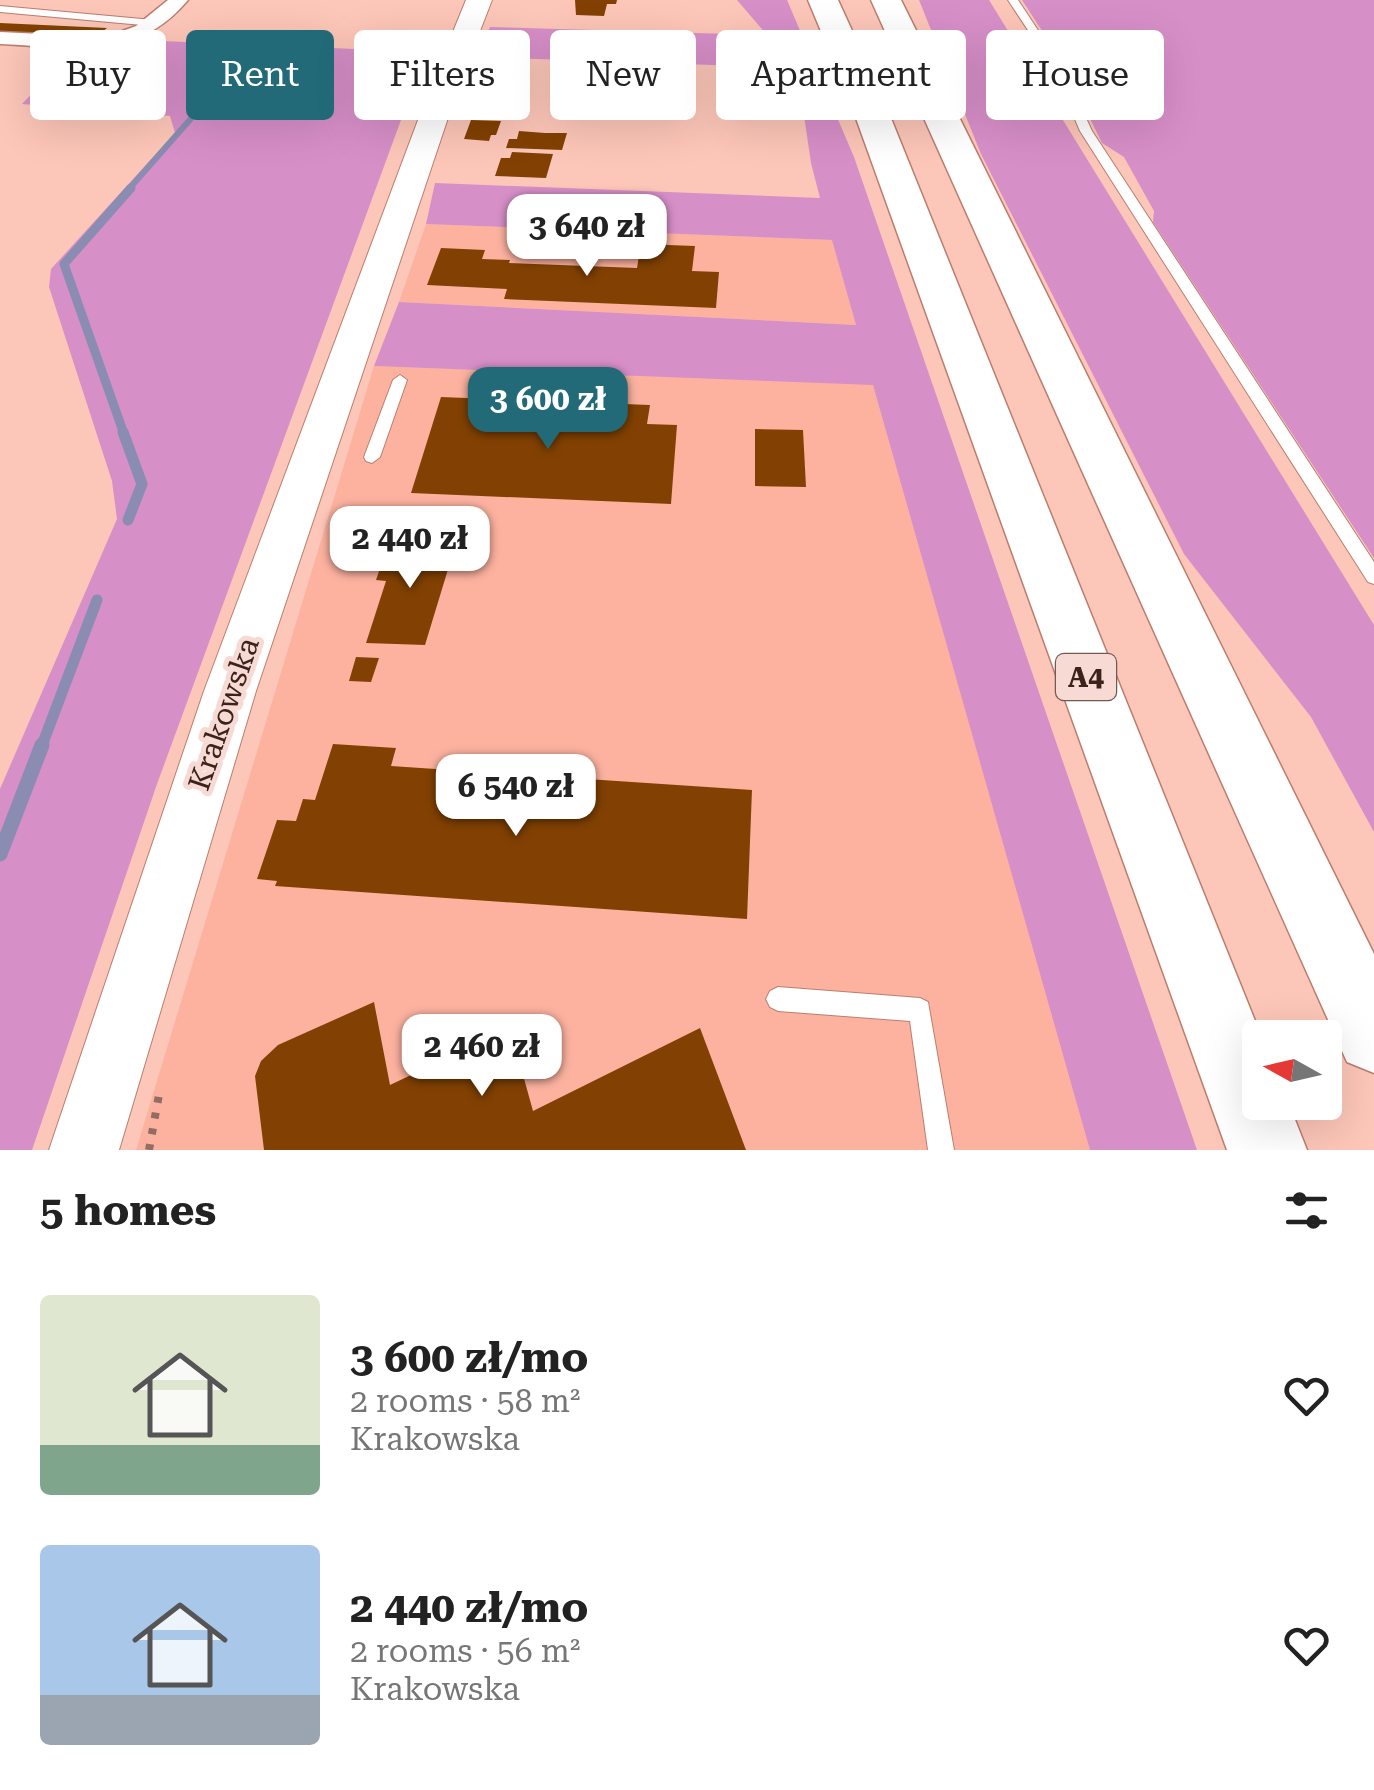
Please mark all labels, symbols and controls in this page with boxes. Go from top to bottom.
chip: Buy [30,30,166,120]
chip: Rent [186,30,334,120]
chip: Filters [354,30,530,120]
chip: New [550,30,696,120]
chip: Apartment [716,30,966,120]
chip: House [986,30,1164,120]
pin: 3 640 zł [484,194,690,279]
text: 3 640 zł [529,207,645,245]
pin: 3 600 zł [445,367,651,452]
text: 3 600 zł [490,380,606,418]
pin: 2 440 zł [307,506,513,591]
text: 2 440 zł [352,519,468,557]
street label: Krakowska [181,633,266,795]
road number: A4 [1056,654,1116,700]
pin: 6 540 zł [413,754,619,839]
text: 6 540 zł [458,767,574,805]
pin: 2 460 zł [379,1014,585,1099]
north arrow [1242,1020,1342,1120]
map controls [1242,1020,1342,1120]
text: 2 460 zł [424,1027,540,1065]
icon: filters [1279,1183,1334,1238]
text: 5 homes [40,1186,216,1235]
text: 3 600 zł/mo [350,1333,588,1382]
icon: home [120,1335,240,1455]
icon: heart [1279,1368,1334,1423]
text: 2 rooms · 58 m² [350,1382,580,1420]
text: Krakowska [350,1420,520,1458]
text: 2 440 zł/mo [350,1583,588,1632]
icon: home [120,1585,240,1705]
icon: heart [1279,1618,1334,1673]
text: 2 rooms · 56 m² [350,1632,580,1670]
text: Krakowska [350,1670,520,1708]

